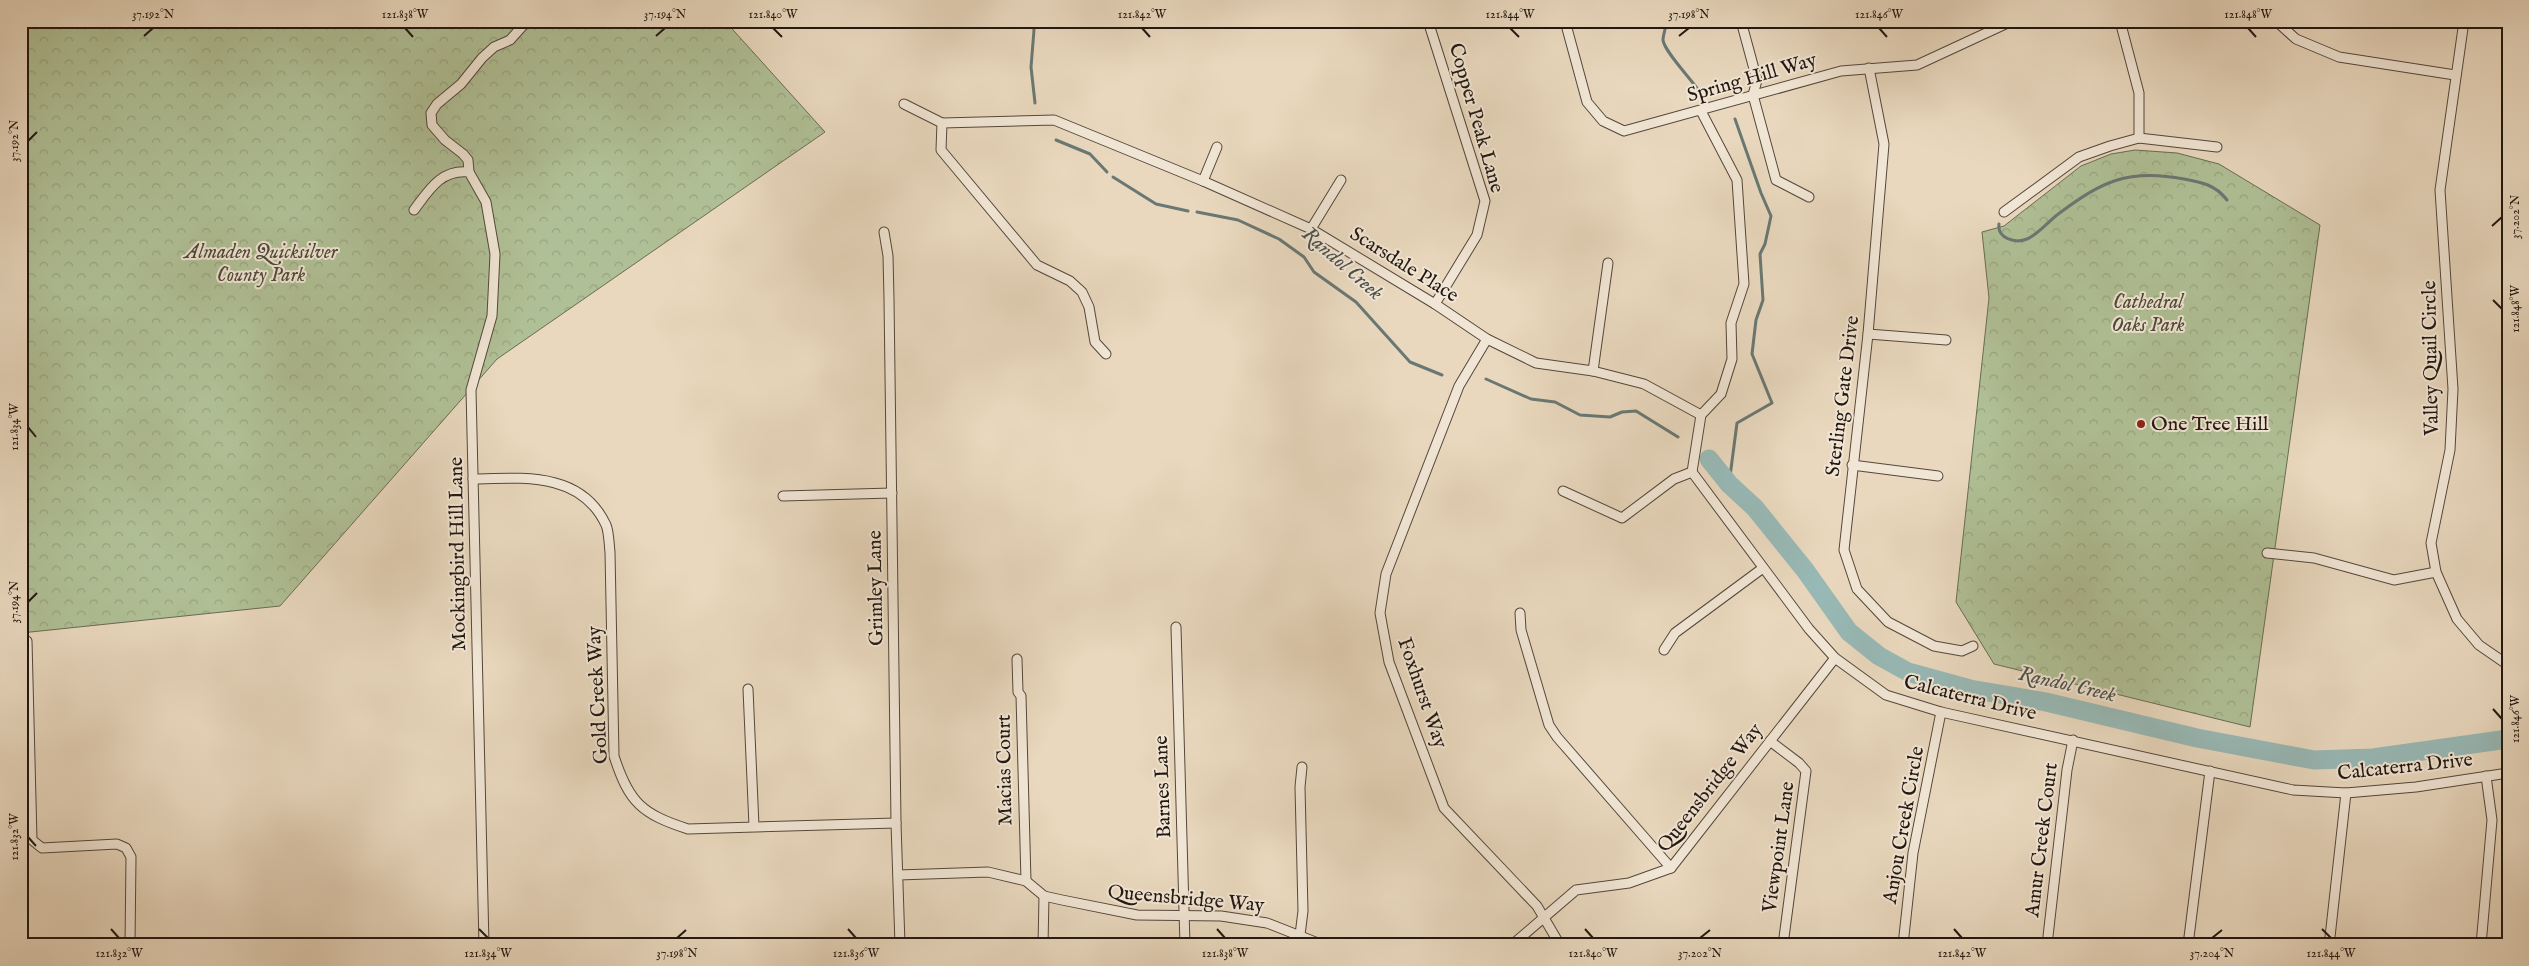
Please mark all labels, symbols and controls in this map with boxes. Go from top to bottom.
text: 37.192°N [132,7,175,22]
text: 121.838°W [382,7,429,22]
text: 37.194°N [644,7,687,22]
text: 121.840°W [749,7,798,22]
text: 121.842°W [1118,7,1167,22]
text: 121.844°W [1486,7,1535,22]
text: 37.198°N [1668,7,1710,22]
text: 121.846°W [1855,7,1904,22]
text: 121.848°W [2224,7,2272,22]
street label: Copper Peak Lane [1443,40,1509,196]
street label: Spring Hill Way [1684,48,1820,108]
text: 37.192°N [7,119,22,162]
text: 37.202°N [2508,194,2523,239]
water label: Randol Creek [1296,221,1389,307]
street label: Scarsdale Place [1345,222,1463,308]
park label: Almaden Quicksilver County Park [183,240,339,288]
street label: Valley Quail Circle [2417,280,2445,437]
text: 121.848°W [2508,285,2523,333]
park label: Cathedral Oaks Park [2111,290,2185,338]
street label: Sterling Gate Drive [1821,314,1865,478]
text: 121.834°W [7,403,22,451]
place label: One Tree Hill [2151,412,2269,437]
marker: One Tree Hill [2135,418,2147,430]
street label: Mockingbird Hill Lane [444,457,472,651]
street label: Grimley Lane [862,530,890,646]
text: 37.194°N [7,580,22,623]
street label: Gold Creek Way [582,625,614,765]
street label: Foxhurst Way [1391,634,1453,752]
water label: Randol Creek [2016,661,2119,709]
street label: Calcaterra Drive [1901,669,2039,727]
text: 121.846°W [2508,694,2523,743]
street label: Macias Court [992,714,1018,826]
street label: Queensbridge Way [1652,718,1768,858]
street label: Barnes Lane [1149,735,1177,839]
street label: Anjou Creek Circle [1878,744,1930,907]
street label: Calcaterra Drive [2336,747,2474,787]
street label: Amur Creek Court [2020,761,2064,920]
street label: Viewpoint Lane [1757,780,1801,915]
text: 121.832°W [7,813,22,861]
street label: Queensbridge Way [1107,880,1266,918]
text: 121.832°W [95,946,143,961]
text: 121.834°W [464,946,512,961]
text: 37.198°N [656,946,698,961]
text: 121.836°W [833,946,880,961]
text: 121.838°W [1202,946,1249,961]
text: 121.840°W [1569,946,1618,961]
text: 37.202°N [1678,946,1723,961]
text: 121.842°W [1938,946,1987,961]
text: 37.204°N [2190,946,2235,961]
text: 121.844°W [2307,946,2356,961]

